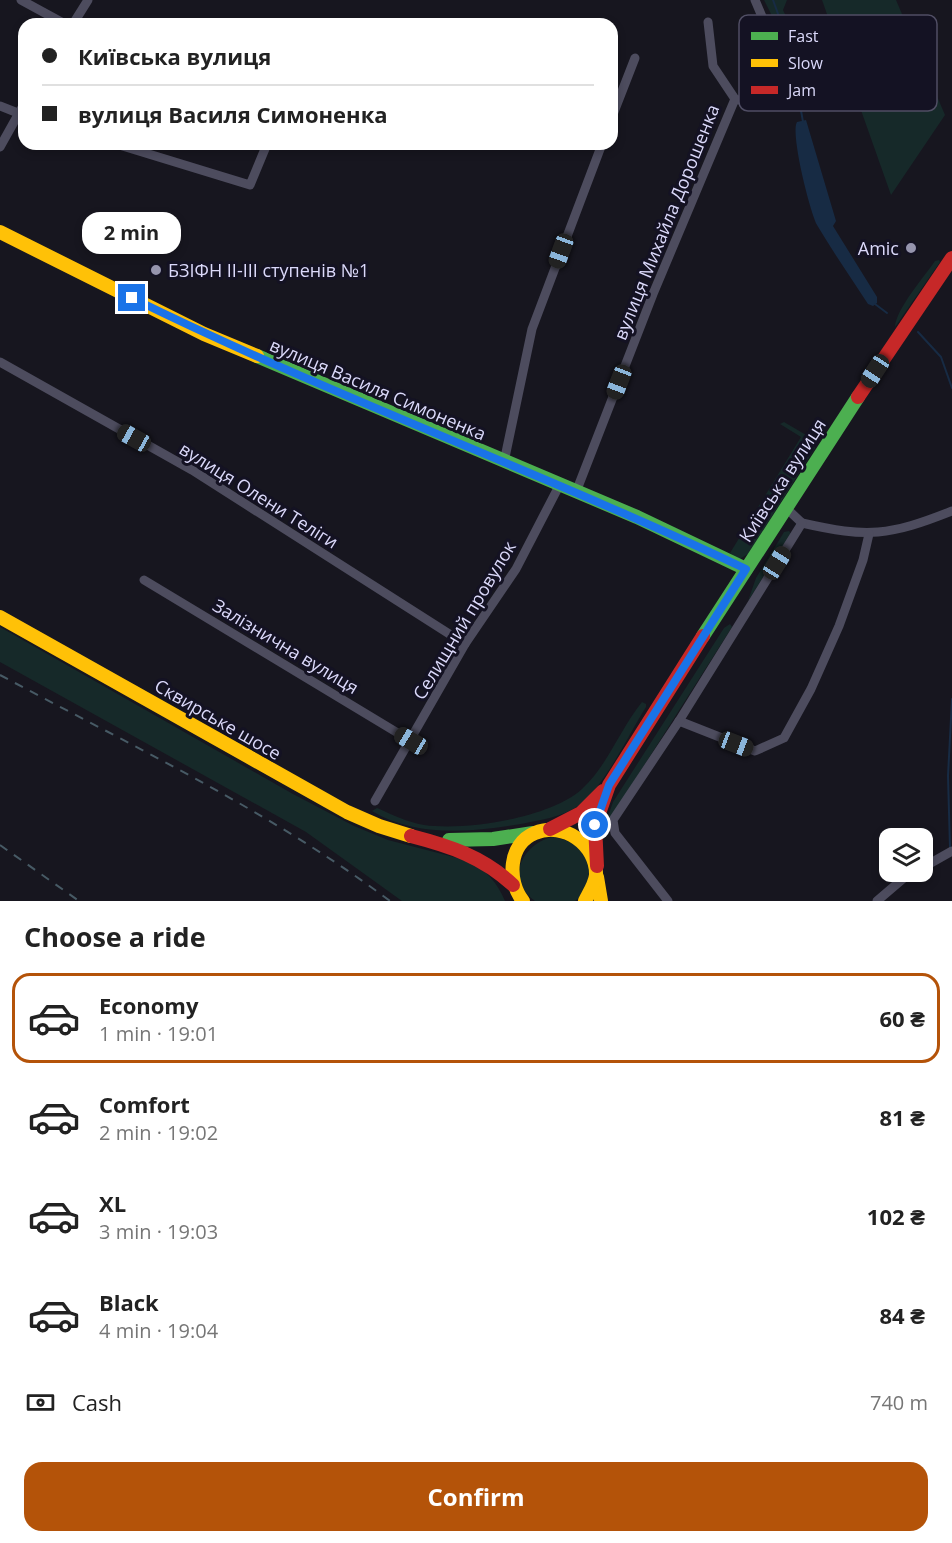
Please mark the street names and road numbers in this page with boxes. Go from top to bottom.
street label: вулиця Михайла Дорошенка [608,101,724,343]
street label: вулиця Василя Симоненка [266,333,490,445]
street label: Київська вулиця [733,414,831,546]
street label: вулиця Олени Теліги [175,436,343,554]
street label: Селищний провулок [407,536,521,704]
street label: Залізнична вулиця [209,593,363,699]
street label: Сквирське шосе [150,673,286,765]

